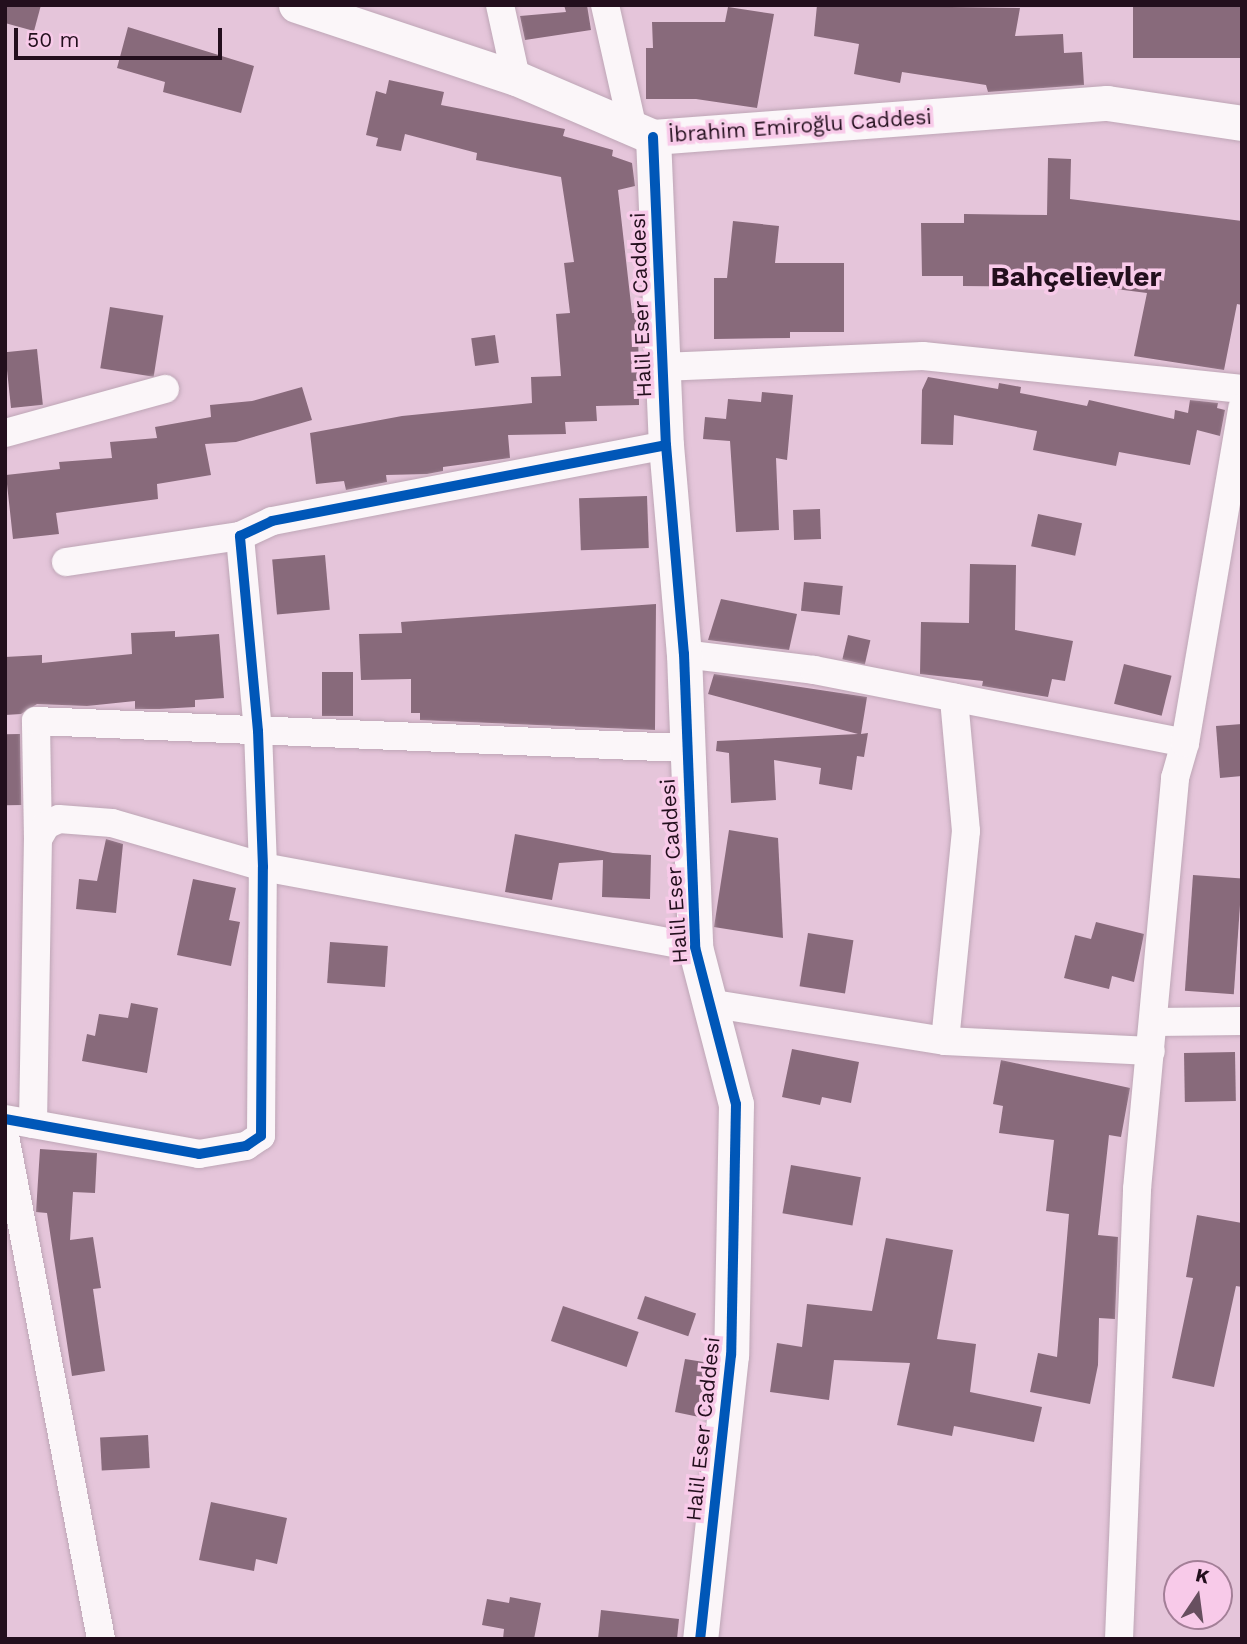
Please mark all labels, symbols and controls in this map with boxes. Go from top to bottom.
scale bar [18,14,226,58]
text: 50 m [27,27,79,52]
street label: İbrahim Emiroğlu Caddesi [667,104,933,148]
street label: Halil Eser Caddesi [625,211,657,399]
district label: Bahçelievler [991,260,1161,294]
street label: Halil Eser Caddesi [655,777,693,965]
street label: Halil Eser Caddesi [681,1335,725,1523]
north arrow [1163,1560,1233,1630]
text: K [1193,1563,1211,1589]

